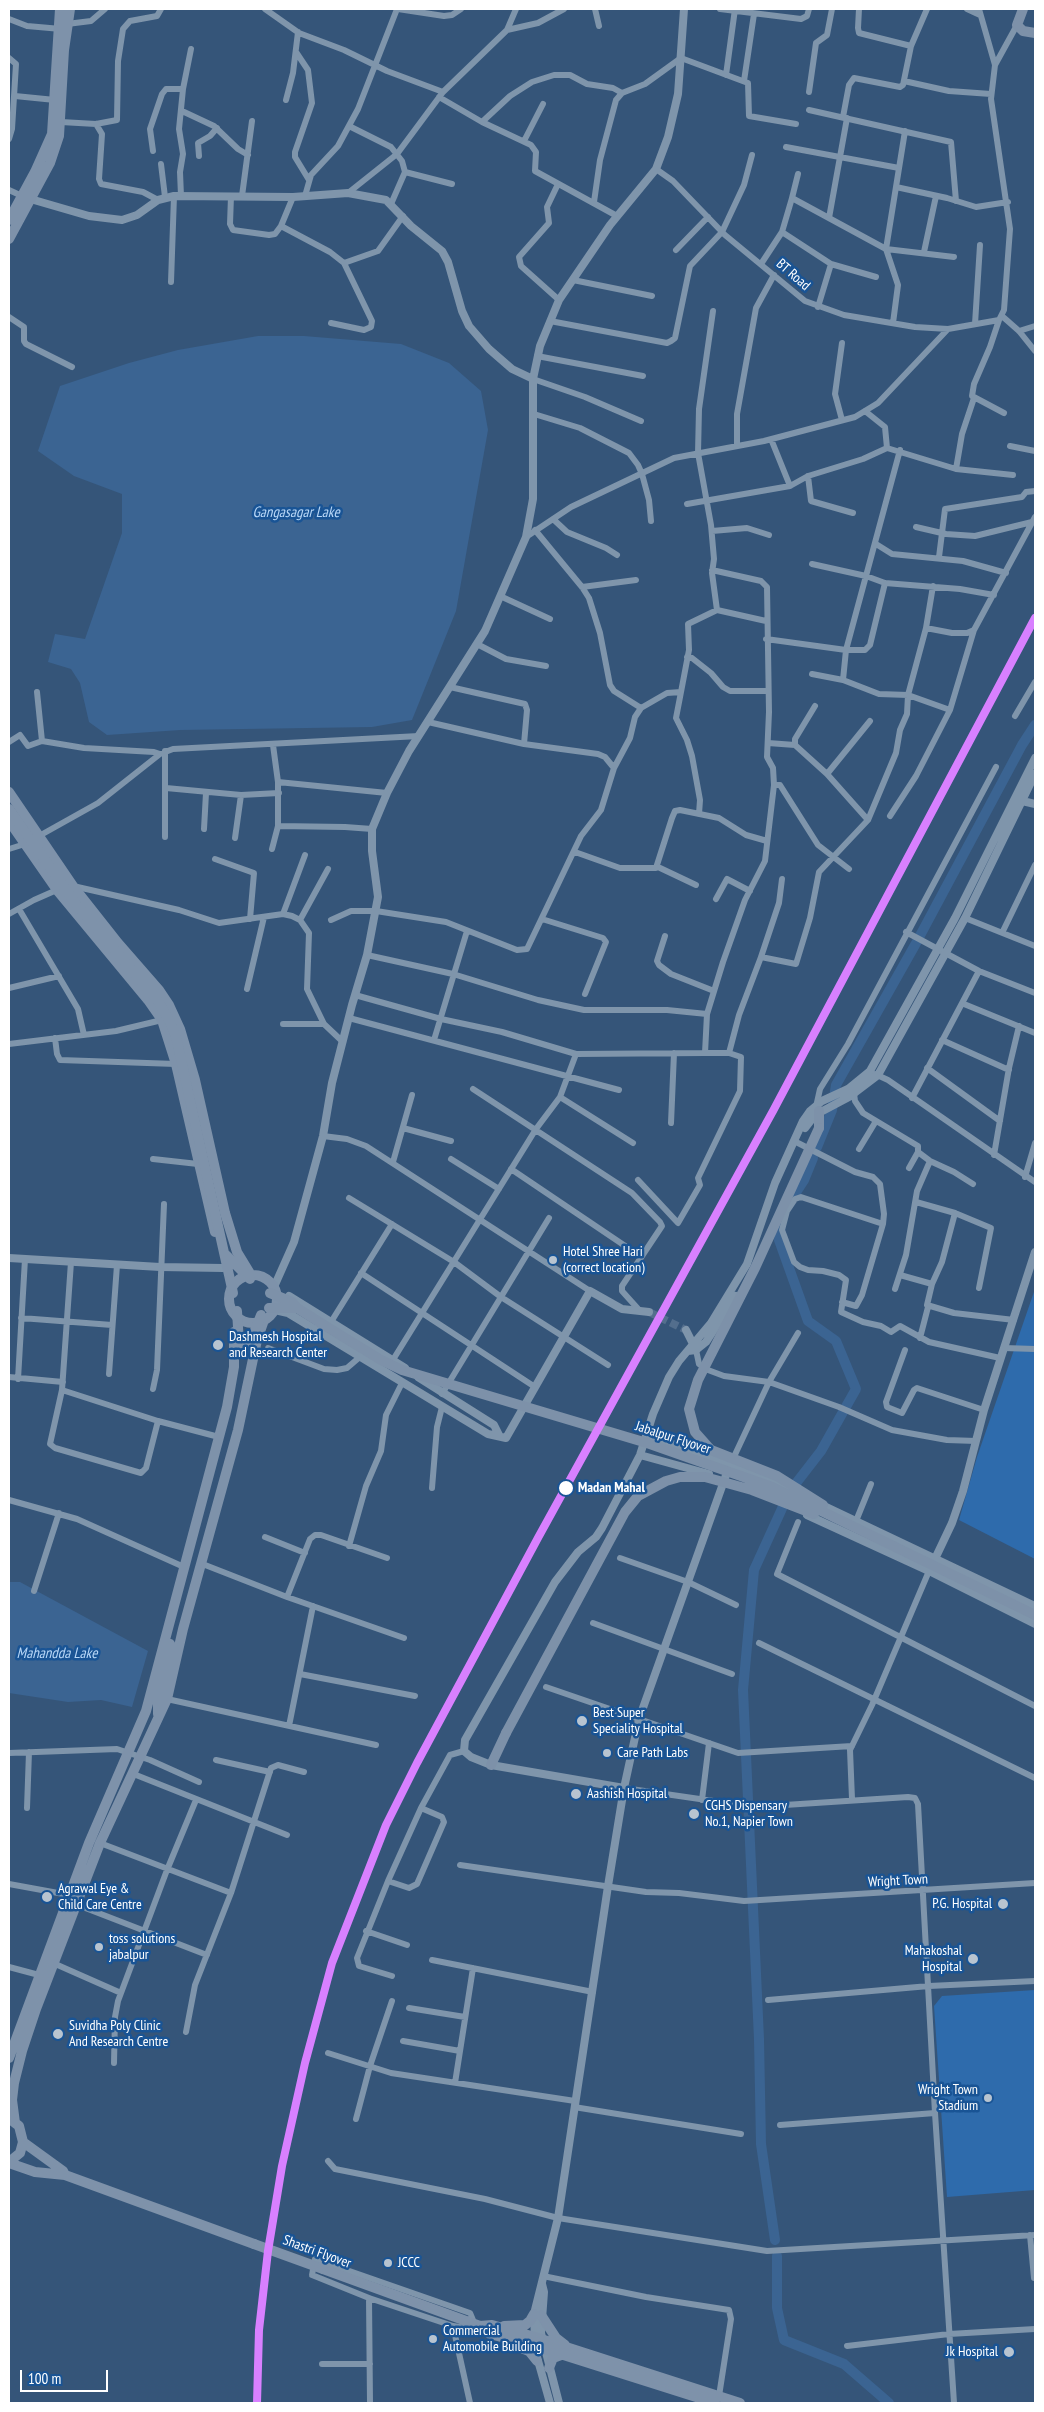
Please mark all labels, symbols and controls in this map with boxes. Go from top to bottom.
street label: BT Road [773,256,813,294]
water label: Gangasagar Lake [252,504,340,522]
place label: Hotel Shree Hari (correct location) [563,1244,644,1276]
marker: Hotel Shree Hari (correct location) [547,1254,559,1266]
place label: Dashmesh Hospital and Research Center [229,1329,327,1361]
marker: Dashmesh Hospital and Research Center [211,1338,225,1352]
street label: Jabalpur Flyover [633,1418,713,1458]
marker: Madan Mahal [557,1479,575,1497]
place label: Madan Mahal [578,1480,645,1496]
water label: Mahandda Lake [17,1645,97,1663]
place label: Best Super Speciality Hospital [593,1705,683,1738]
marker: Best Super Speciality Hospital [575,1714,589,1728]
place label: Care Path Labs [617,1745,688,1761]
marker: Care Path Labs [601,1747,613,1759]
place label: Aashish Hospital [587,1786,667,1802]
marker: Aashish Hospital [569,1787,583,1801]
place label: CGHS Dispensary No.1, Napier Town [705,1798,793,1830]
marker: CGHS Dispensary No.1, Napier Town [687,1807,701,1821]
street label: Wright Town [868,1871,928,1891]
place label: Agrawal Eye & Child Care Centre [58,1881,142,1914]
marker: Agrawal Eye & Child Care Centre [40,1890,54,1904]
place label: P.G. Hospital [932,1896,992,1912]
marker: P.G. Hospital [996,1897,1010,1911]
place label: toss solutions jabalpur [109,1931,175,1964]
marker: toss solutions jabalpur [93,1941,105,1953]
place label: Mahakoshal Hospital [905,1943,962,1975]
marker: Mahakoshal Hospital [966,1952,980,1966]
place label: Suvidha Poly Clinic And Research Centre [69,2018,168,2050]
marker: Suvidha Poly Clinic And Research Centre [51,2027,65,2041]
place label: Wright Town Stadium [918,2082,978,2114]
marker: Wright Town Stadium [982,2092,994,2104]
street label: Shastri Flyover [281,2232,353,2272]
place label: JCCC [398,2255,420,2271]
marker: JCCC [382,2257,394,2269]
place label: Commercial Automobile Building [443,2323,542,2356]
marker: Commercial Automobile Building [427,2333,439,2345]
place label: Jk Hospital [946,2344,998,2360]
marker: Jk Hospital [1002,2345,1016,2359]
scale bar [22,2360,110,2392]
text: 100 m [28,2369,61,2388]

